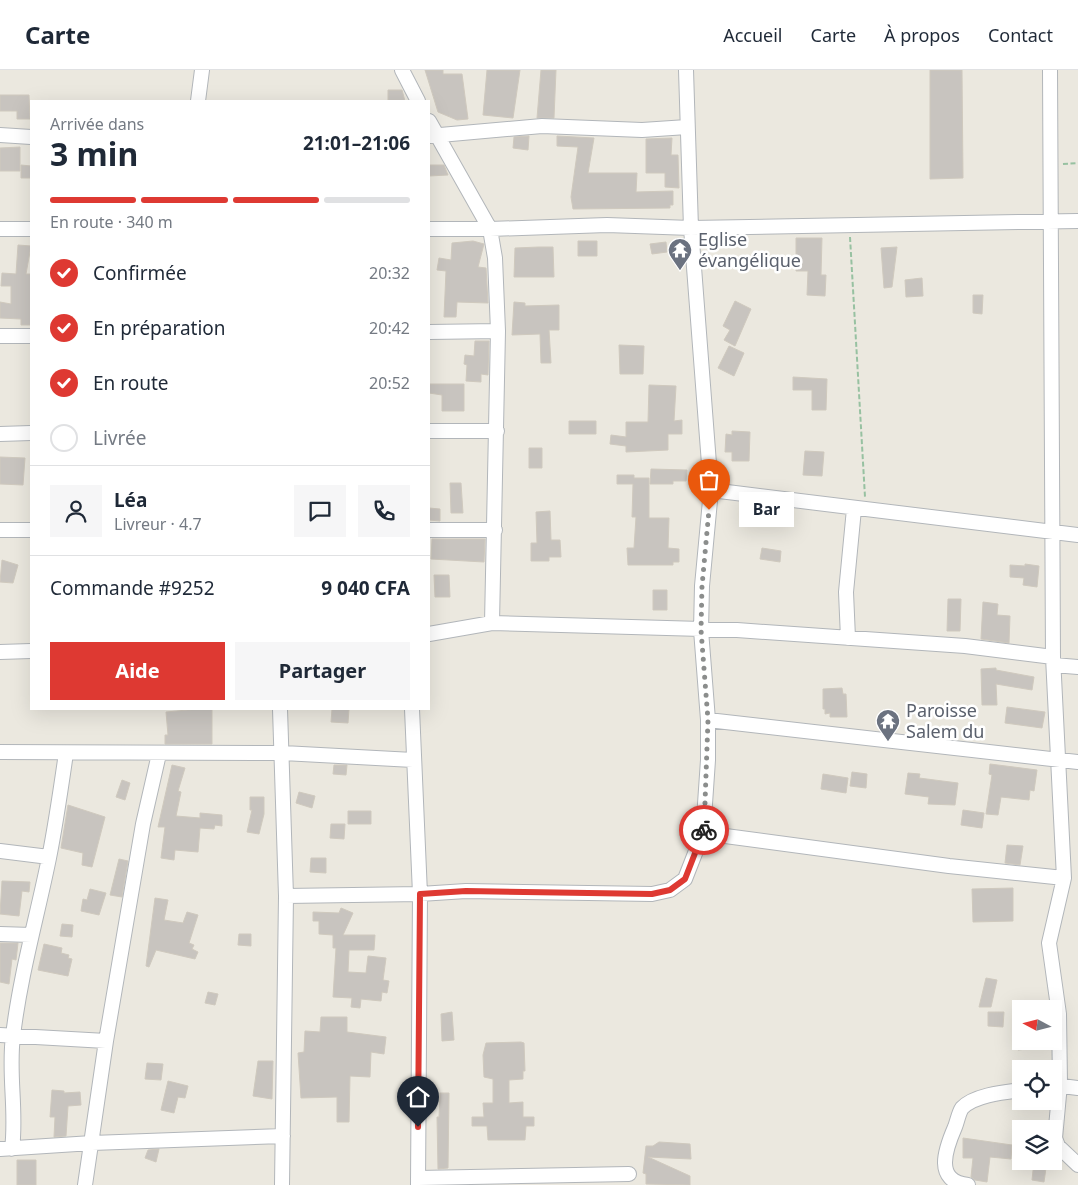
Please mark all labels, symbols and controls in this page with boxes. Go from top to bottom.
text: Carte [25,18,90,51]
text: Accueil [723,23,783,47]
text: Carte [811,23,856,47]
text: À propos [884,23,960,47]
text: Contact [988,23,1053,47]
text: Arrivée dans [50,113,144,135]
text: 21:01–21:06 [303,130,410,156]
text: 3 min [50,132,138,175]
text: En route · 340 m [50,211,173,233]
place label: Eglise évangélique [698,227,801,272]
temple icon: Eglise évangélique [667,237,693,271]
icon: check [50,259,78,287]
text: Confirmée [93,260,187,286]
text: 20:32 [369,262,410,284]
icon: check [50,314,78,342]
text: En préparation [93,315,226,341]
text: 20:42 [369,317,410,339]
icon: check [50,369,78,397]
text: En route [93,370,169,396]
text: 20:52 [369,372,410,394]
text: Livrée [93,425,146,451]
pin [688,459,730,510]
icon: bag [695,466,723,494]
button: person [50,485,102,537]
button: chat [294,485,346,537]
button: phone [358,485,410,537]
text: Léa [114,487,147,513]
callout: Bar [739,492,794,528]
text: Bar [753,498,780,520]
text: Livreur · 4.7 [114,513,202,535]
text: Commande #9252 [50,575,215,601]
text: 9 040 CFA [321,575,410,601]
button: Aide [50,642,225,700]
button: Partager [235,642,410,700]
place label: Paroisse Salem du [906,698,984,743]
temple icon: Paroisse Salem du [875,708,901,742]
courier [679,805,729,855]
icon: bike [690,816,718,844]
north arrow [1012,1000,1062,1050]
map controls [1012,1000,1062,1170]
button: locate [1012,1060,1062,1110]
pin [397,1076,439,1127]
icon: home [404,1083,432,1111]
button: layers [1012,1120,1062,1170]

